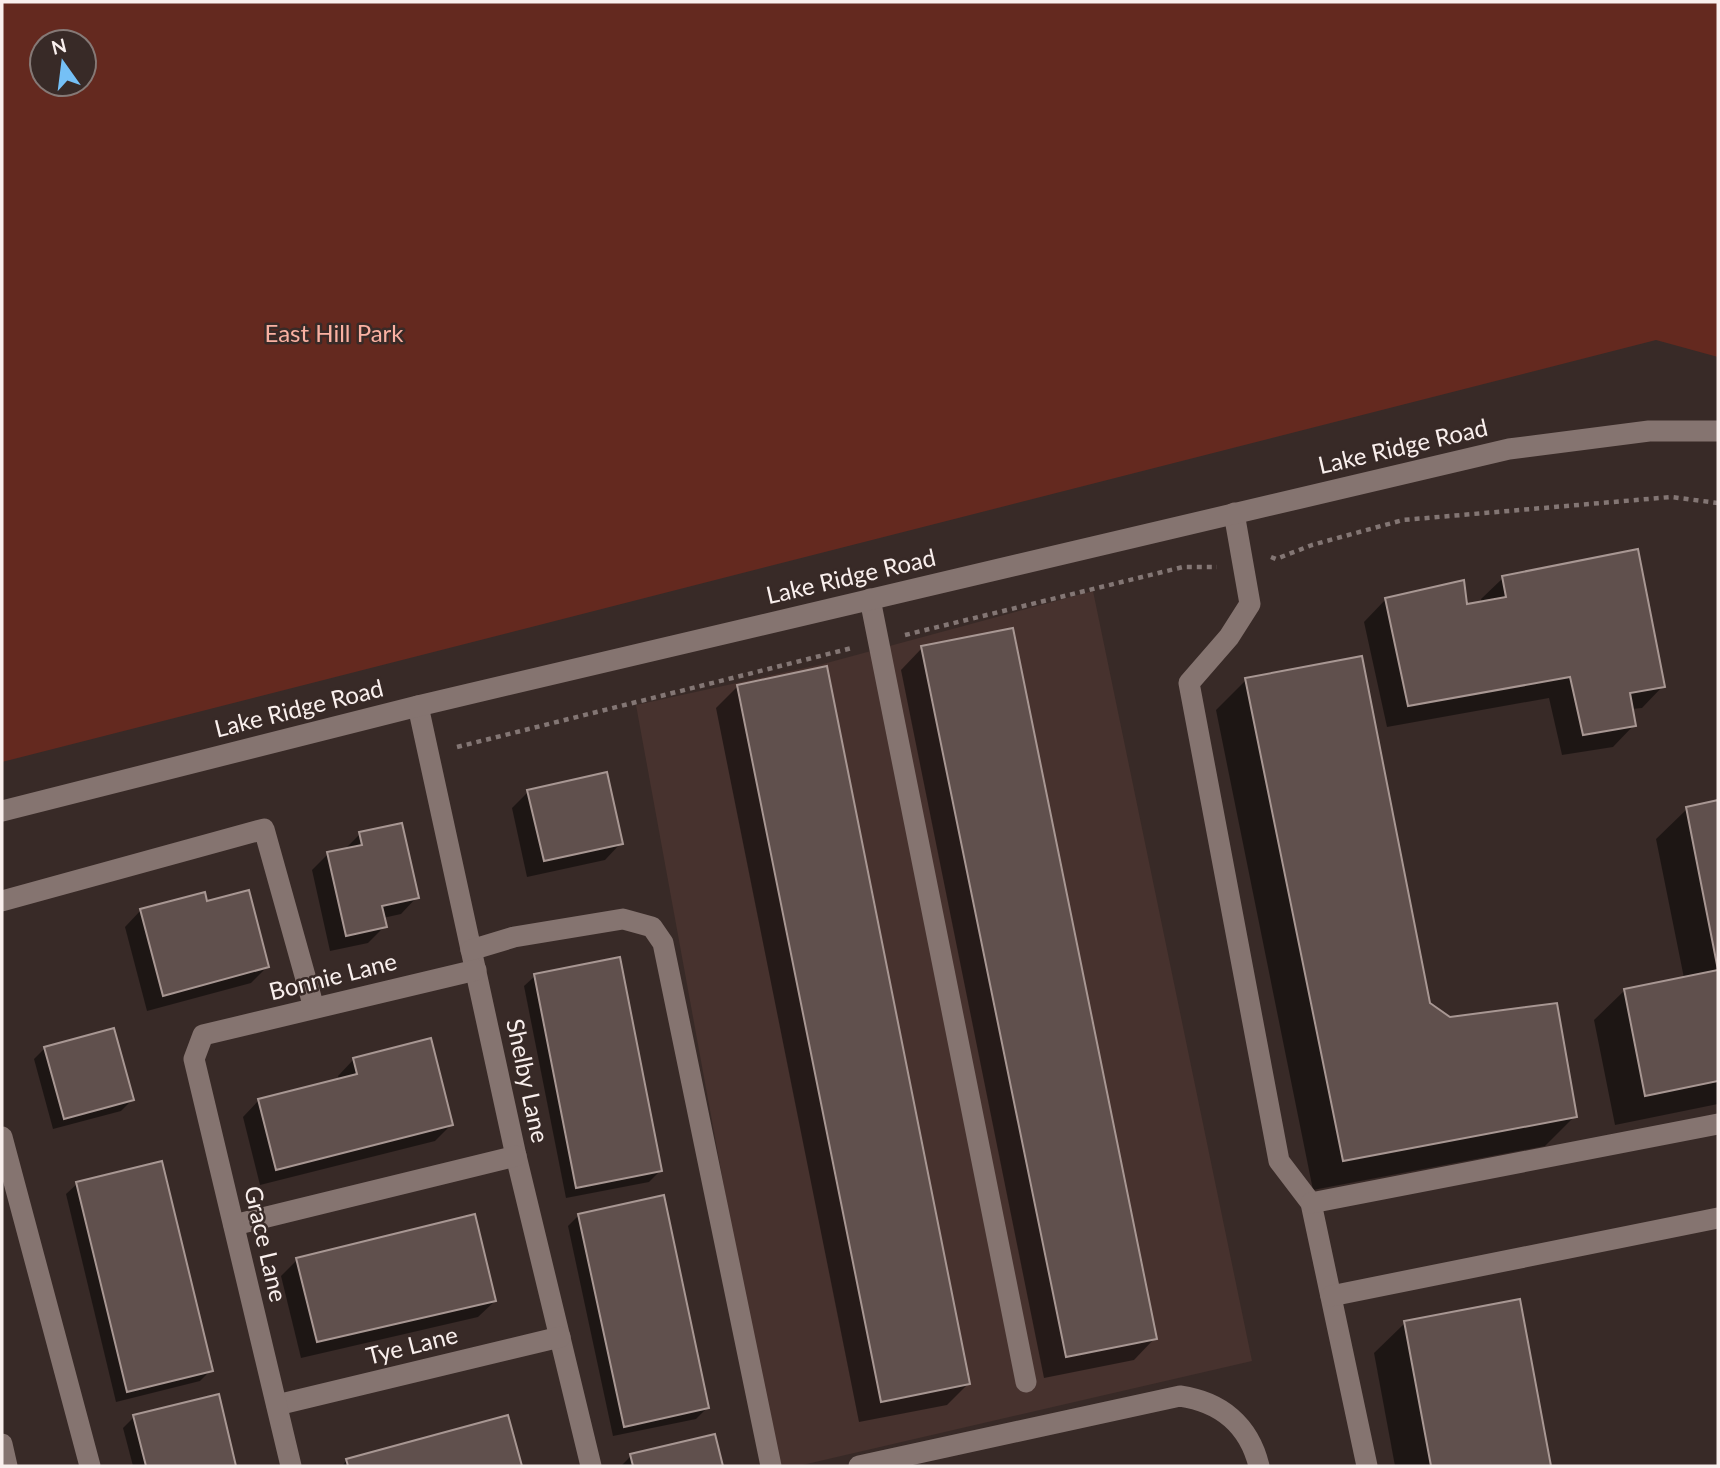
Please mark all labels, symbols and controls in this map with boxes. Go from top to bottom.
north arrow [28,28,98,98]
text: N [49,33,69,59]
park label: East Hill Park [264,318,404,347]
street label: Lake Ridge Road [1315,412,1490,479]
street label: Lake Ridge Road [763,542,938,609]
street label: Lake Ridge Road [211,673,386,743]
street label: Bonnie Lane [266,946,400,1005]
street label: Shelby Lane [501,1016,556,1145]
street label: Grace Lane [239,1183,294,1305]
street label: Tye Lane [363,1319,460,1370]

